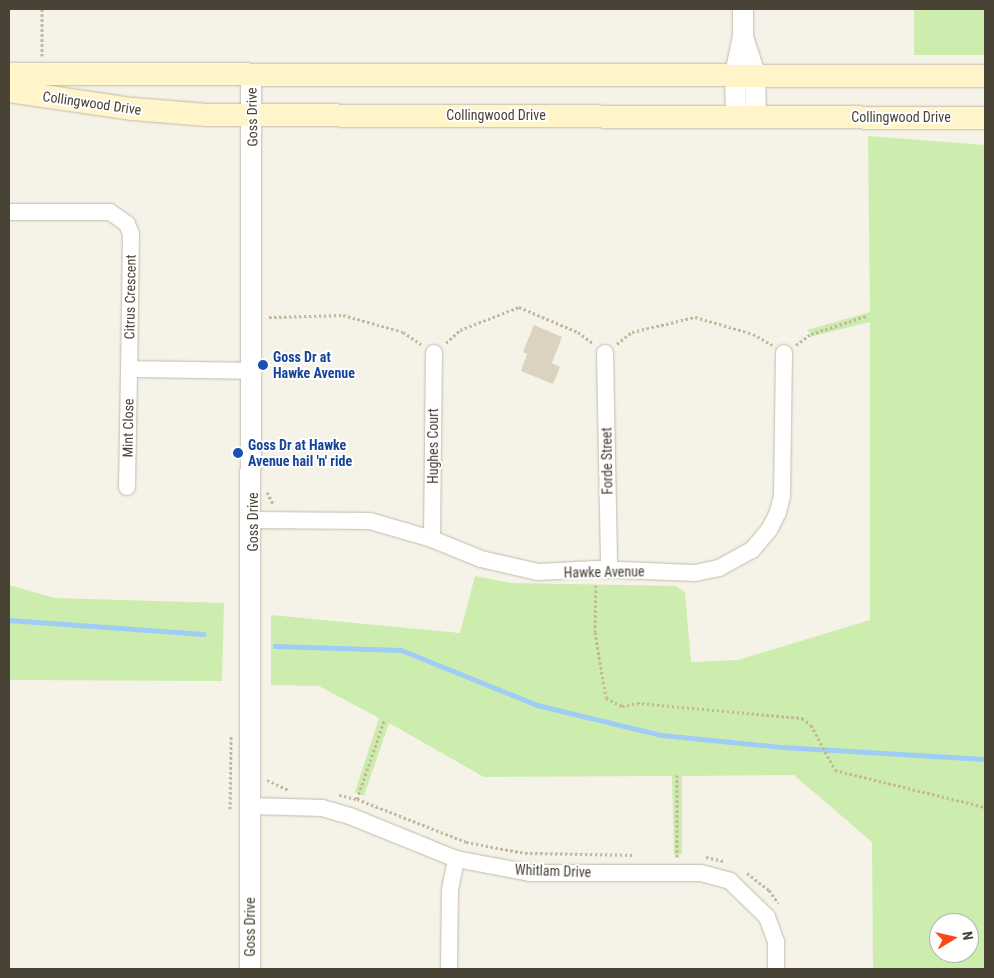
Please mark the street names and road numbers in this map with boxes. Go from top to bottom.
street label: Goss Drive [243,87,261,147]
street label: Collingwood Drive [42,88,142,118]
street label: Collingwood Drive [446,107,546,123]
street label: Collingwood Drive [851,109,951,125]
street label: Citrus Crescent [121,254,139,340]
street label: Mint Close [119,398,137,458]
street label: Hughes Court [425,408,441,484]
street label: Forde Street [598,427,616,495]
street label: Goss Drive [245,492,261,552]
street label: Hawke Avenue [563,563,645,581]
street label: Whitlam Drive [515,861,591,881]
street label: Goss Drive [242,897,258,957]

